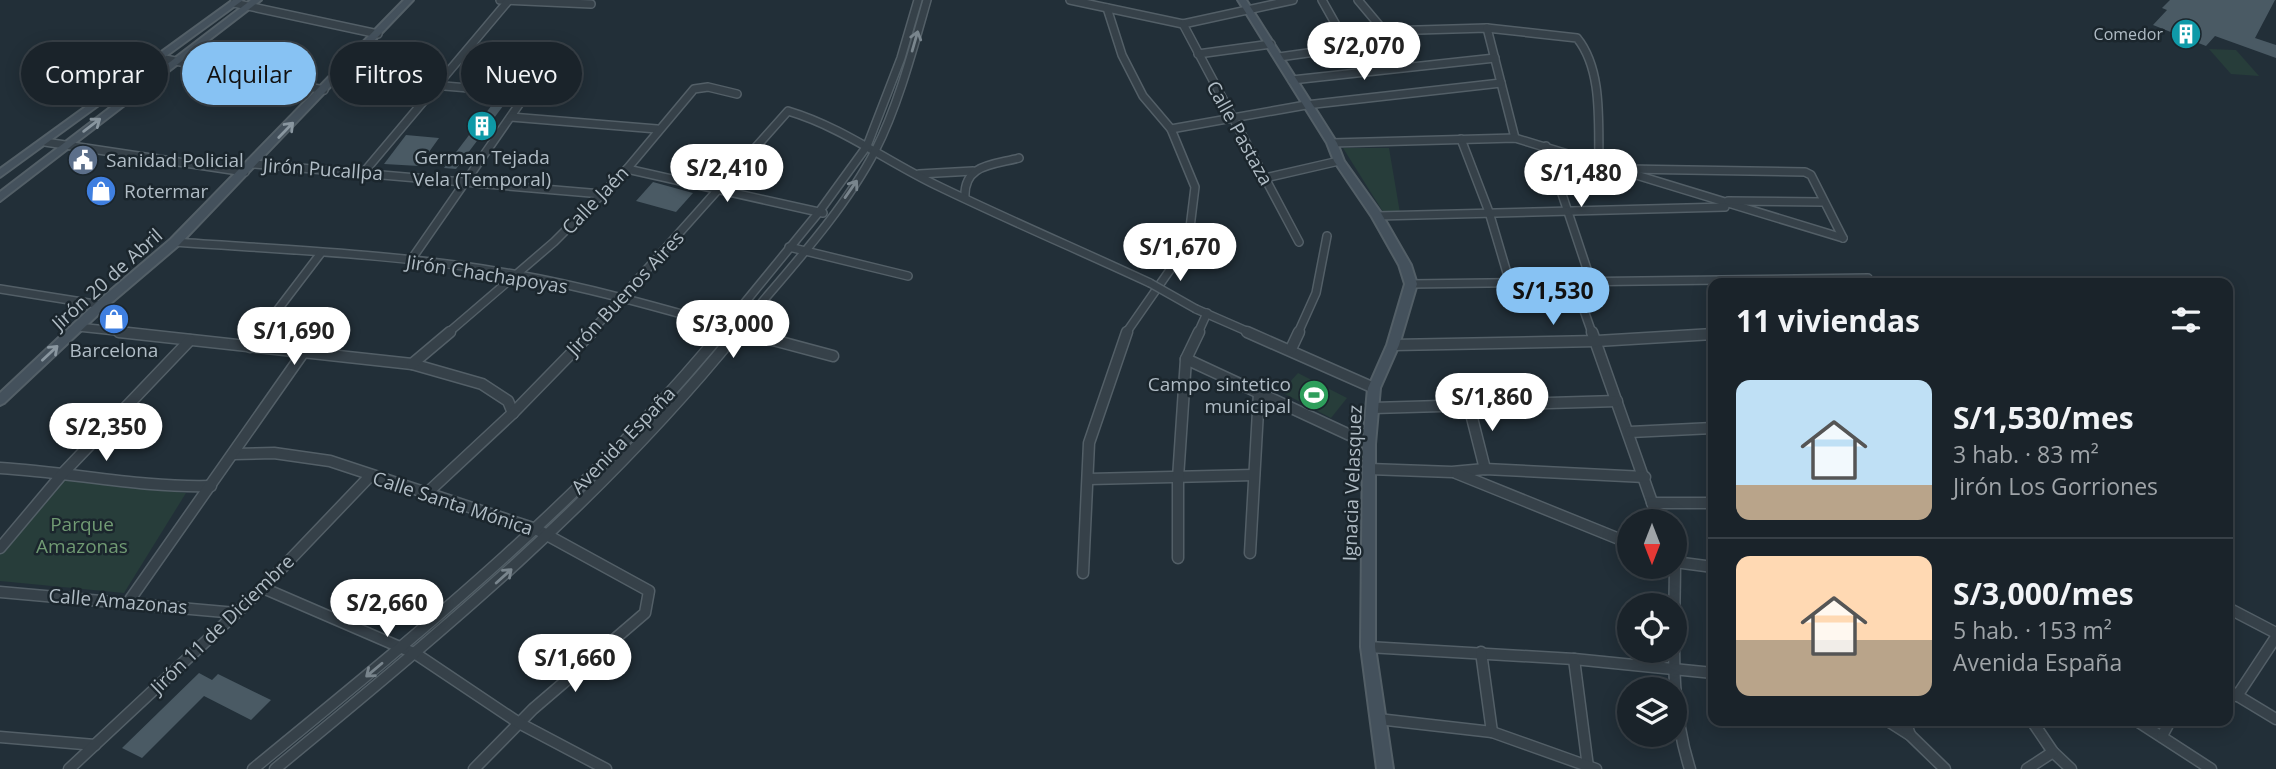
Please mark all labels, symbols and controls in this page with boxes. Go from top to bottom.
building icon: Comedor [2169,17,2203,51]
pin: S/2,070 [1299,22,1429,82]
place label: Comedor [2094,23,2163,45]
text: S/2,070 [1323,29,1405,61]
one-way arrow [910,30,923,52]
chip: Comprar [21,42,168,105]
chip: Alquilar [182,42,316,105]
chip: Filtros [330,42,447,105]
chip: Nuevo [461,42,582,105]
street label: Calle Pastaza [1201,76,1279,190]
building icon: German Tejada Vela (Temporal) [465,109,499,143]
one-way arrow [83,118,102,133]
one-way arrow [277,121,294,138]
public building icon: Sanidad Policial [66,143,100,177]
place label: German Tejada Vela (Temporal) [413,144,551,192]
pin: S/2,410 [662,144,792,204]
place label: Sanidad Policial [106,147,244,173]
pin: S/1,480 [1516,150,1646,209]
text: S/2,410 [686,151,768,183]
street label: Jirón Pucallpa [260,152,384,186]
text: S/1,480 [1540,156,1622,188]
street label: Calle Jaén [556,160,634,240]
shop icon: Rotermar [84,174,118,208]
place label: Rotermar [124,178,209,204]
one-way arrow [844,180,858,199]
street label: Jirón 20 de Abril [45,222,168,337]
pin: S/1,670 [1115,224,1245,283]
street label: Jirón Buenos Aires [559,225,690,362]
text: S/1,670 [1139,230,1221,262]
street label: Jirón Chachapoyas [402,248,570,300]
pin: S/1,530 [1488,268,1618,327]
text: S/1,530 [1512,274,1594,306]
pin: S/3,000 [668,300,798,360]
text: 11 viviendas [1736,300,1920,341]
icon: filters [2167,301,2205,339]
shop icon: Barcelona [97,302,131,336]
text: S/3,000 [692,307,774,339]
pin: S/1,690 [229,308,359,367]
text: S/1,690 [253,314,335,346]
place label: Barcelona [70,337,158,363]
one-way arrow [41,345,58,362]
place label: Campo sintetico municipal [1148,371,1291,419]
pin: S/1,860 [1427,374,1557,433]
sports icon: Campo sintetico municipal [1297,378,1331,412]
text: S/1,860 [1451,380,1533,412]
street label: Avenida España [565,381,681,499]
text: S/1,530/mes [1953,397,2134,438]
pin: S/2,350 [41,404,171,463]
street label: Ignacia Velasquez [1336,404,1368,562]
icon: home [1792,408,1876,492]
text: S/2,350 [65,410,147,442]
text: 3 hab. · 83 m² [1953,438,2099,470]
street label: Calle Santa Mónica [369,465,537,541]
text: Jirón Los Gorriones [1953,470,2158,502]
north arrow [1617,509,1687,579]
map controls [1617,509,1687,747]
park label: Parque Amazonas [36,511,128,559]
street label: Jirón 11 de Diciembre [143,549,300,701]
one-way arrow [495,568,513,584]
text: S/3,000/mes [1953,573,2134,614]
pin: S/2,660 [322,580,452,639]
street label: Calle Amazonas [47,582,189,620]
icon: home [1792,584,1876,668]
text: S/2,660 [346,586,428,618]
button: locate [1617,593,1687,663]
text: 5 hab. · 153 m² [1953,614,2112,646]
pin: S/1,660 [510,634,640,694]
text: S/1,660 [534,641,616,673]
text: Avenida España [1953,646,2122,678]
one-way arrow [365,662,383,678]
button: layers [1617,677,1687,747]

